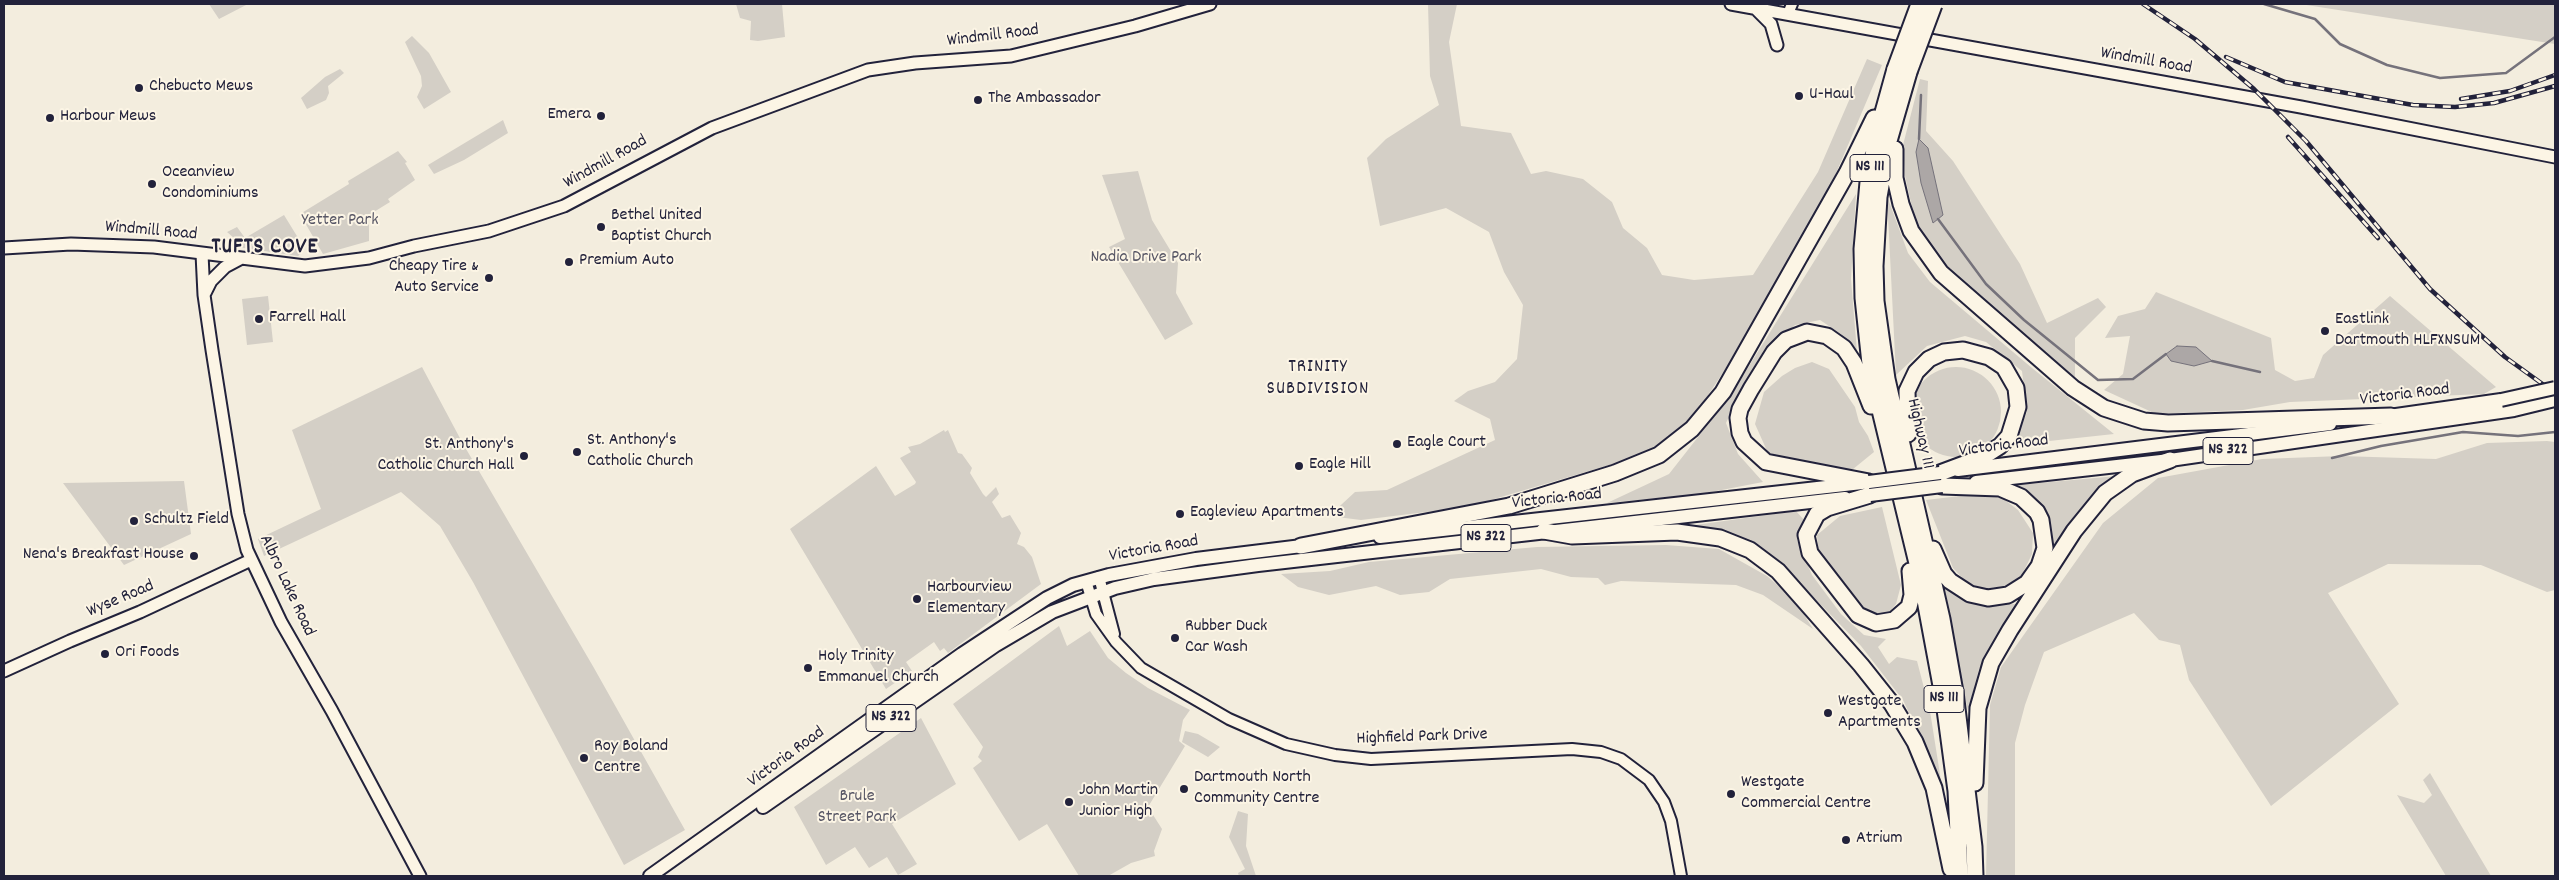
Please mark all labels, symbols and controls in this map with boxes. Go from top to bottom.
street label: Windmill Road [946,21,1040,53]
street label: Windmill Road [2099,43,2193,81]
place label: Chebucto Mews [149,77,253,99]
marker: Chebucto Mews [133,82,145,94]
place label: U-Haul [1809,85,1854,107]
place label: The Ambassador [988,89,1101,111]
marker: U-Haul [1793,90,1805,102]
marker: The Ambassador [972,94,984,106]
place label: Emera [547,105,591,127]
place label: Harbour Mews [60,107,156,129]
marker: Emera [595,110,607,122]
marker: Harbour Mews [44,112,56,124]
street label: Windmill Road [560,131,652,195]
road number: NS 111 [1850,154,1890,182]
place label: Oceanview Condominiums [162,163,259,205]
marker: Oceanview Condominiums [146,178,158,190]
place label: Bethel United Baptist Church [611,206,712,248]
park label: Yetter Park [301,211,379,233]
street label: Windmill Road [104,217,198,247]
marker: Bethel United Baptist Church [595,221,607,233]
district label: TUFTS COVE [210,236,320,262]
park label: Nadia Drive Park [1090,248,1202,270]
place label: Premium Auto [579,251,674,273]
marker: Premium Auto [563,256,575,268]
place label: Cheapy Tire & Auto Service [389,257,479,300]
marker: Cheapy Tire & Auto Service [483,272,495,284]
place label: Farrell Hall [269,308,346,330]
place label: Eastlink Dartmouth HLFXNSUM [2335,310,2480,352]
marker: Farrell Hall [253,313,265,325]
marker: Eastlink Dartmouth HLFXNSUM [2319,325,2331,337]
district label: TRINITY SUBDIVISION [1265,357,1371,401]
street label: Victoria Road [2359,380,2451,412]
street label: Highway 111 [1900,397,1938,471]
place label: St. Anthony's Catholic Church [587,431,693,474]
street label: Victoria Road [1958,431,2050,463]
place label: Eagle Court [1407,433,1486,455]
place label: St. Anthony's Catholic Church Hall [377,435,514,478]
marker: Eagle Court [1391,438,1403,450]
road number: NS 322 [2203,438,2253,464]
marker: St. Anthony's Catholic Church [571,446,583,458]
marker: St. Anthony's Catholic Church Hall [518,450,530,462]
place label: Eagle Hill [1309,455,1371,477]
marker: Eagle Hill [1293,460,1305,472]
street label: Victoria Road [1511,485,1603,515]
place label: Eagleview Apartments [1190,503,1344,525]
marker: Eagleview Apartments [1174,508,1186,520]
place label: Schultz Field [144,510,229,532]
marker: Schultz Field [128,515,140,527]
road number: NS 322 [1461,524,1511,552]
street label: Albro Lake Road [253,532,319,640]
street label: Victoria Road [1108,532,1200,568]
place label: Nena's Breakfast House [23,545,184,567]
marker: Nena's Breakfast House [188,550,200,562]
street label: Wyse Road [84,576,158,624]
place label: Harbourview Elementary [927,578,1012,620]
marker: Harbourview Elementary [911,593,923,605]
place label: Rubber Duck Car Wash [1185,617,1267,660]
marker: Rubber Duck Car Wash [1169,632,1181,644]
place label: Ori Foods [115,643,179,665]
place label: Holy Trinity Emmanuel Church [818,647,939,690]
marker: Ori Foods [99,648,111,660]
marker: Holy Trinity Emmanuel Church [802,662,814,674]
road number: NS 111 [1924,686,1964,712]
place label: Westgate Apartments [1838,692,1921,734]
road number: NS 322 [866,704,916,731]
marker: Westgate Apartments [1822,707,1834,719]
street label: Victoria Road [744,723,830,793]
street label: Highfield Park Drive [1356,725,1488,751]
place label: Roy Boland Centre [594,737,668,780]
marker: Roy Boland Centre [578,752,590,764]
place label: Dartmouth North Community Centre [1194,768,1319,811]
place label: Westgate Commercial Centre [1741,773,1871,816]
place label: John Martin Junior High [1079,781,1158,824]
marker: Dartmouth North Community Centre [1178,783,1190,795]
park label: Brule Street Park [818,787,896,830]
marker: Westgate Commercial Centre [1725,788,1737,800]
marker: John Martin Junior High [1063,796,1075,808]
place label: Atrium [1856,829,1903,851]
marker: Atrium [1840,834,1852,846]

